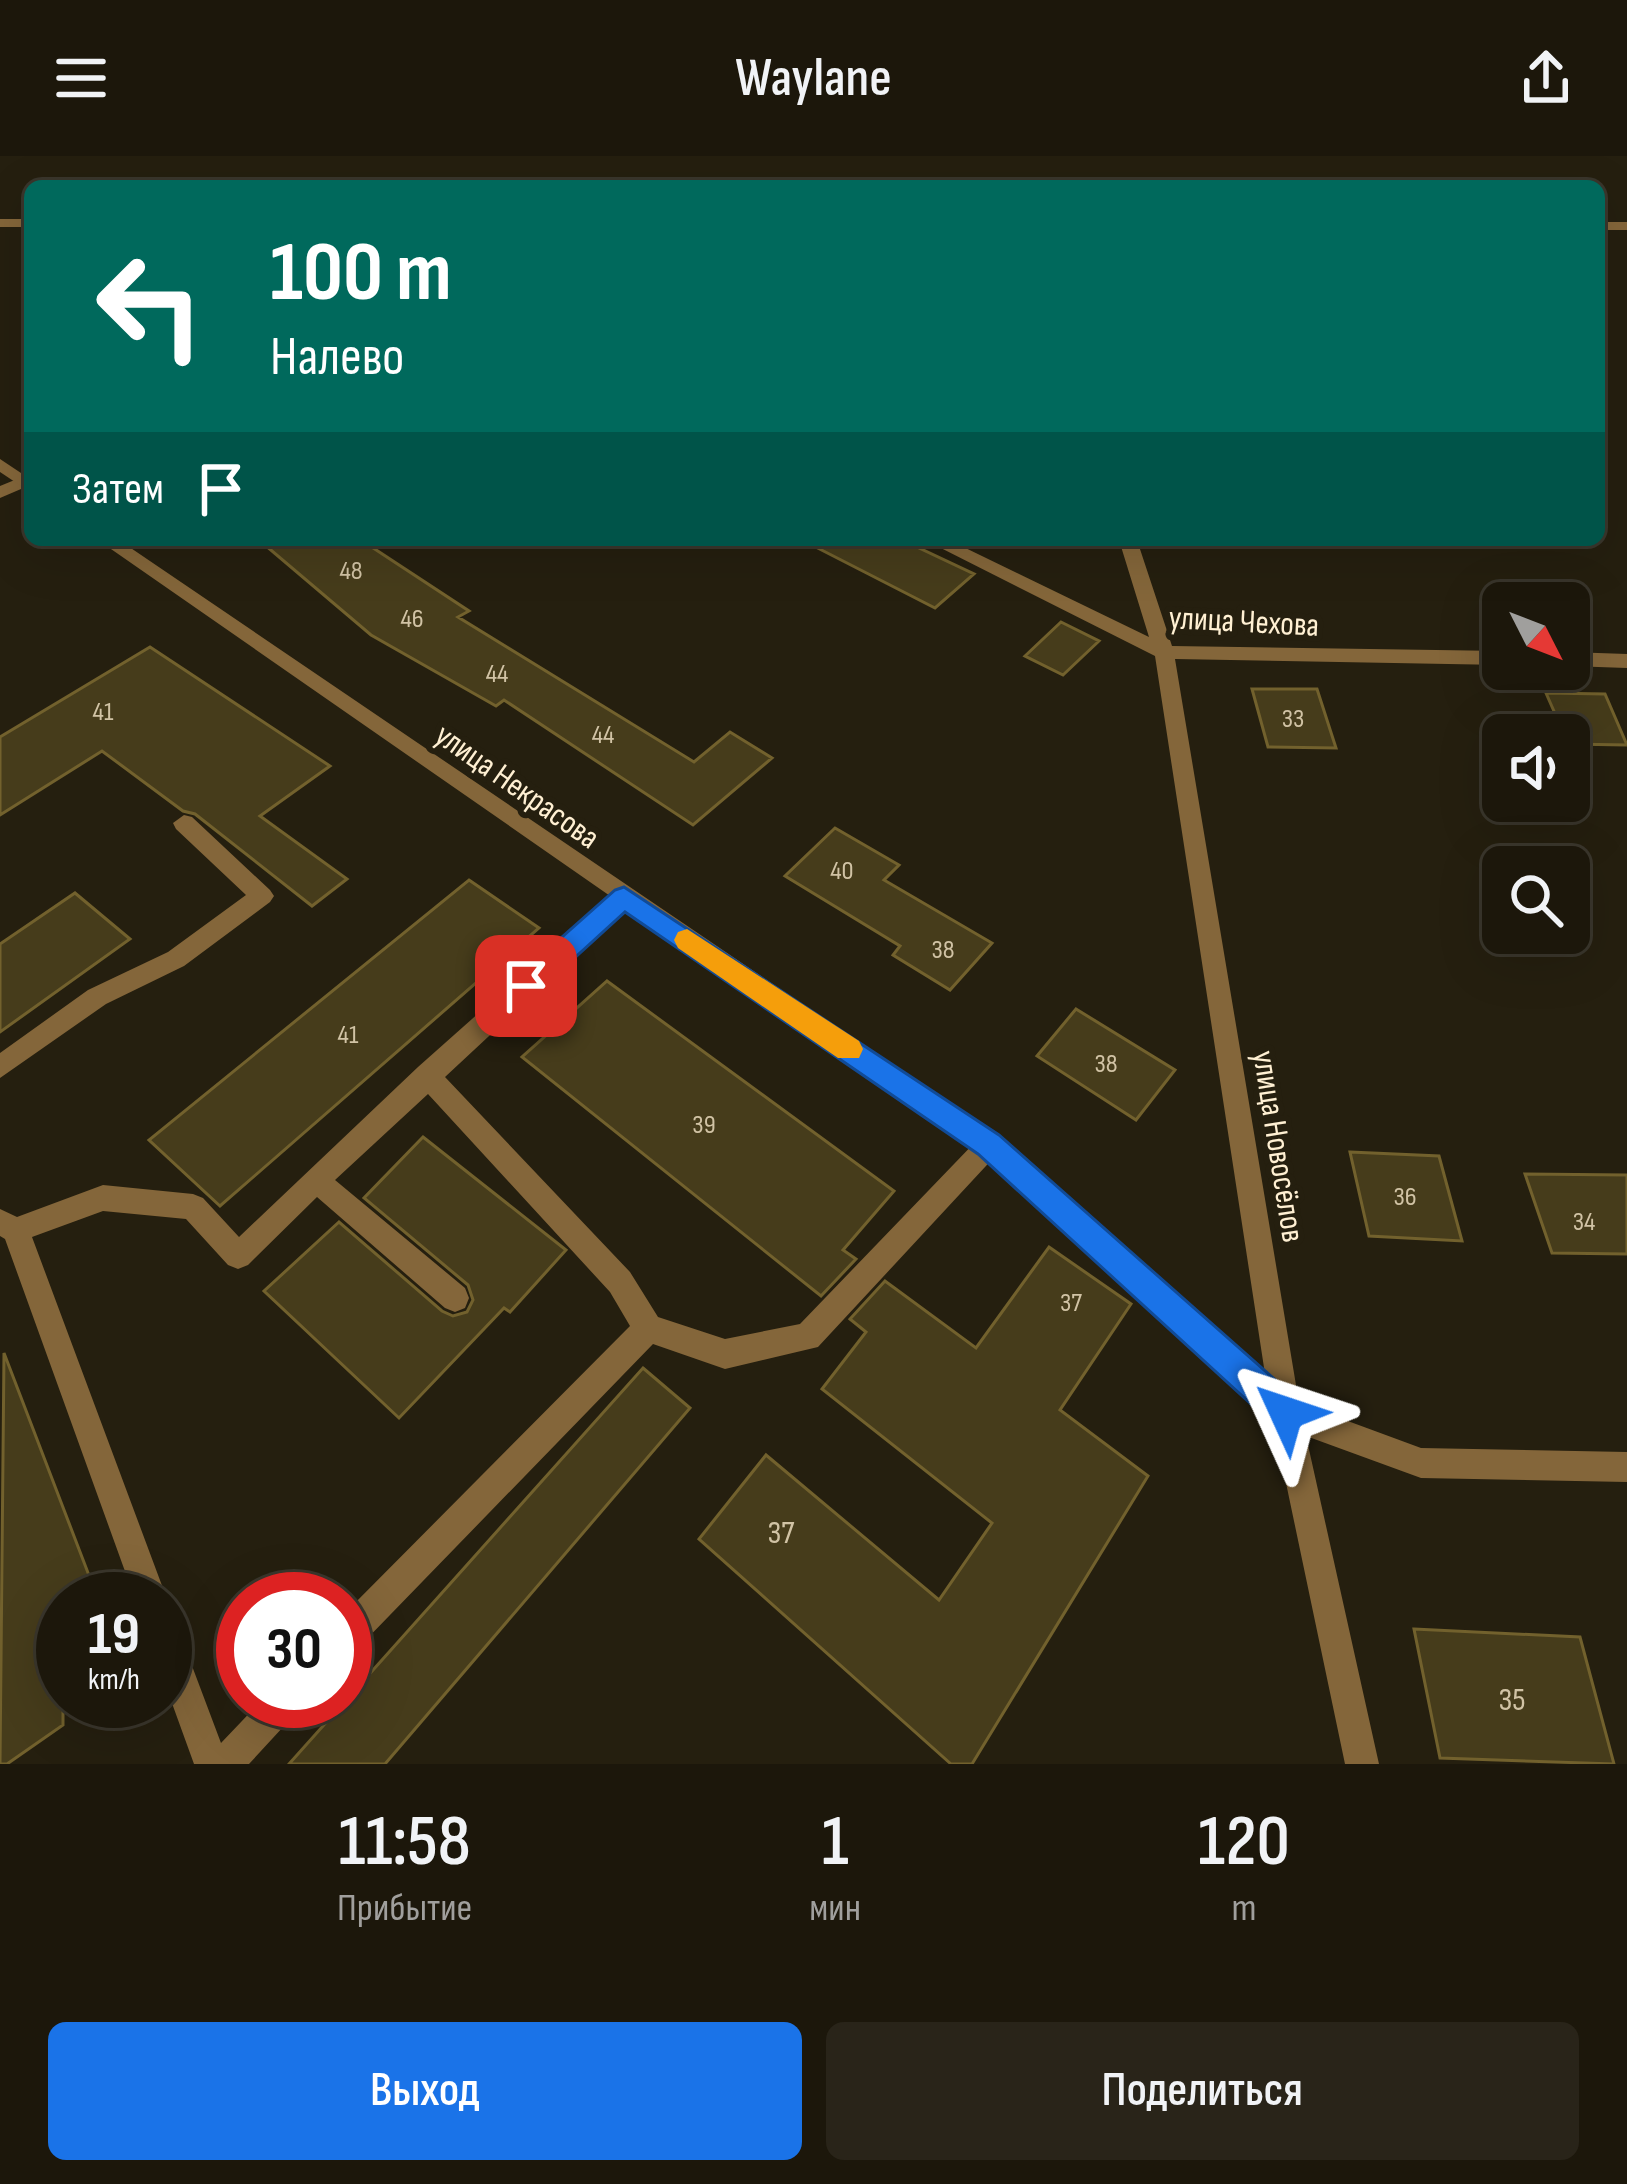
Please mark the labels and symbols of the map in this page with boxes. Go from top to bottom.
house number: 48 [339,555,363,587]
north arrow [1482,582,1590,690]
street label: улица Чехова [1168,598,1320,646]
house number: 46 [400,603,424,635]
house number: 44 [486,658,508,690]
house number: 41 [93,696,114,728]
house number: 33 [1282,703,1304,735]
street label: улица Некрасова [427,715,607,858]
house number: 44 [592,719,614,751]
house number: 40 [830,855,854,887]
house number: 38 [931,934,955,966]
pin [475,935,577,1037]
house number: 41 [338,1019,359,1051]
house number: 38 [1094,1048,1118,1080]
street label: улица Новосёлов [1243,1048,1313,1245]
house number: 39 [692,1109,716,1141]
house number: 36 [1393,1181,1417,1213]
house number: 34 [1573,1206,1595,1238]
house number: 37 [1060,1287,1082,1319]
position arrow [1223,1350,1349,1476]
house number: 37 [767,1513,795,1553]
speed limit sign: 30 [216,1572,372,1728]
house number: 35 [1498,1680,1526,1720]

